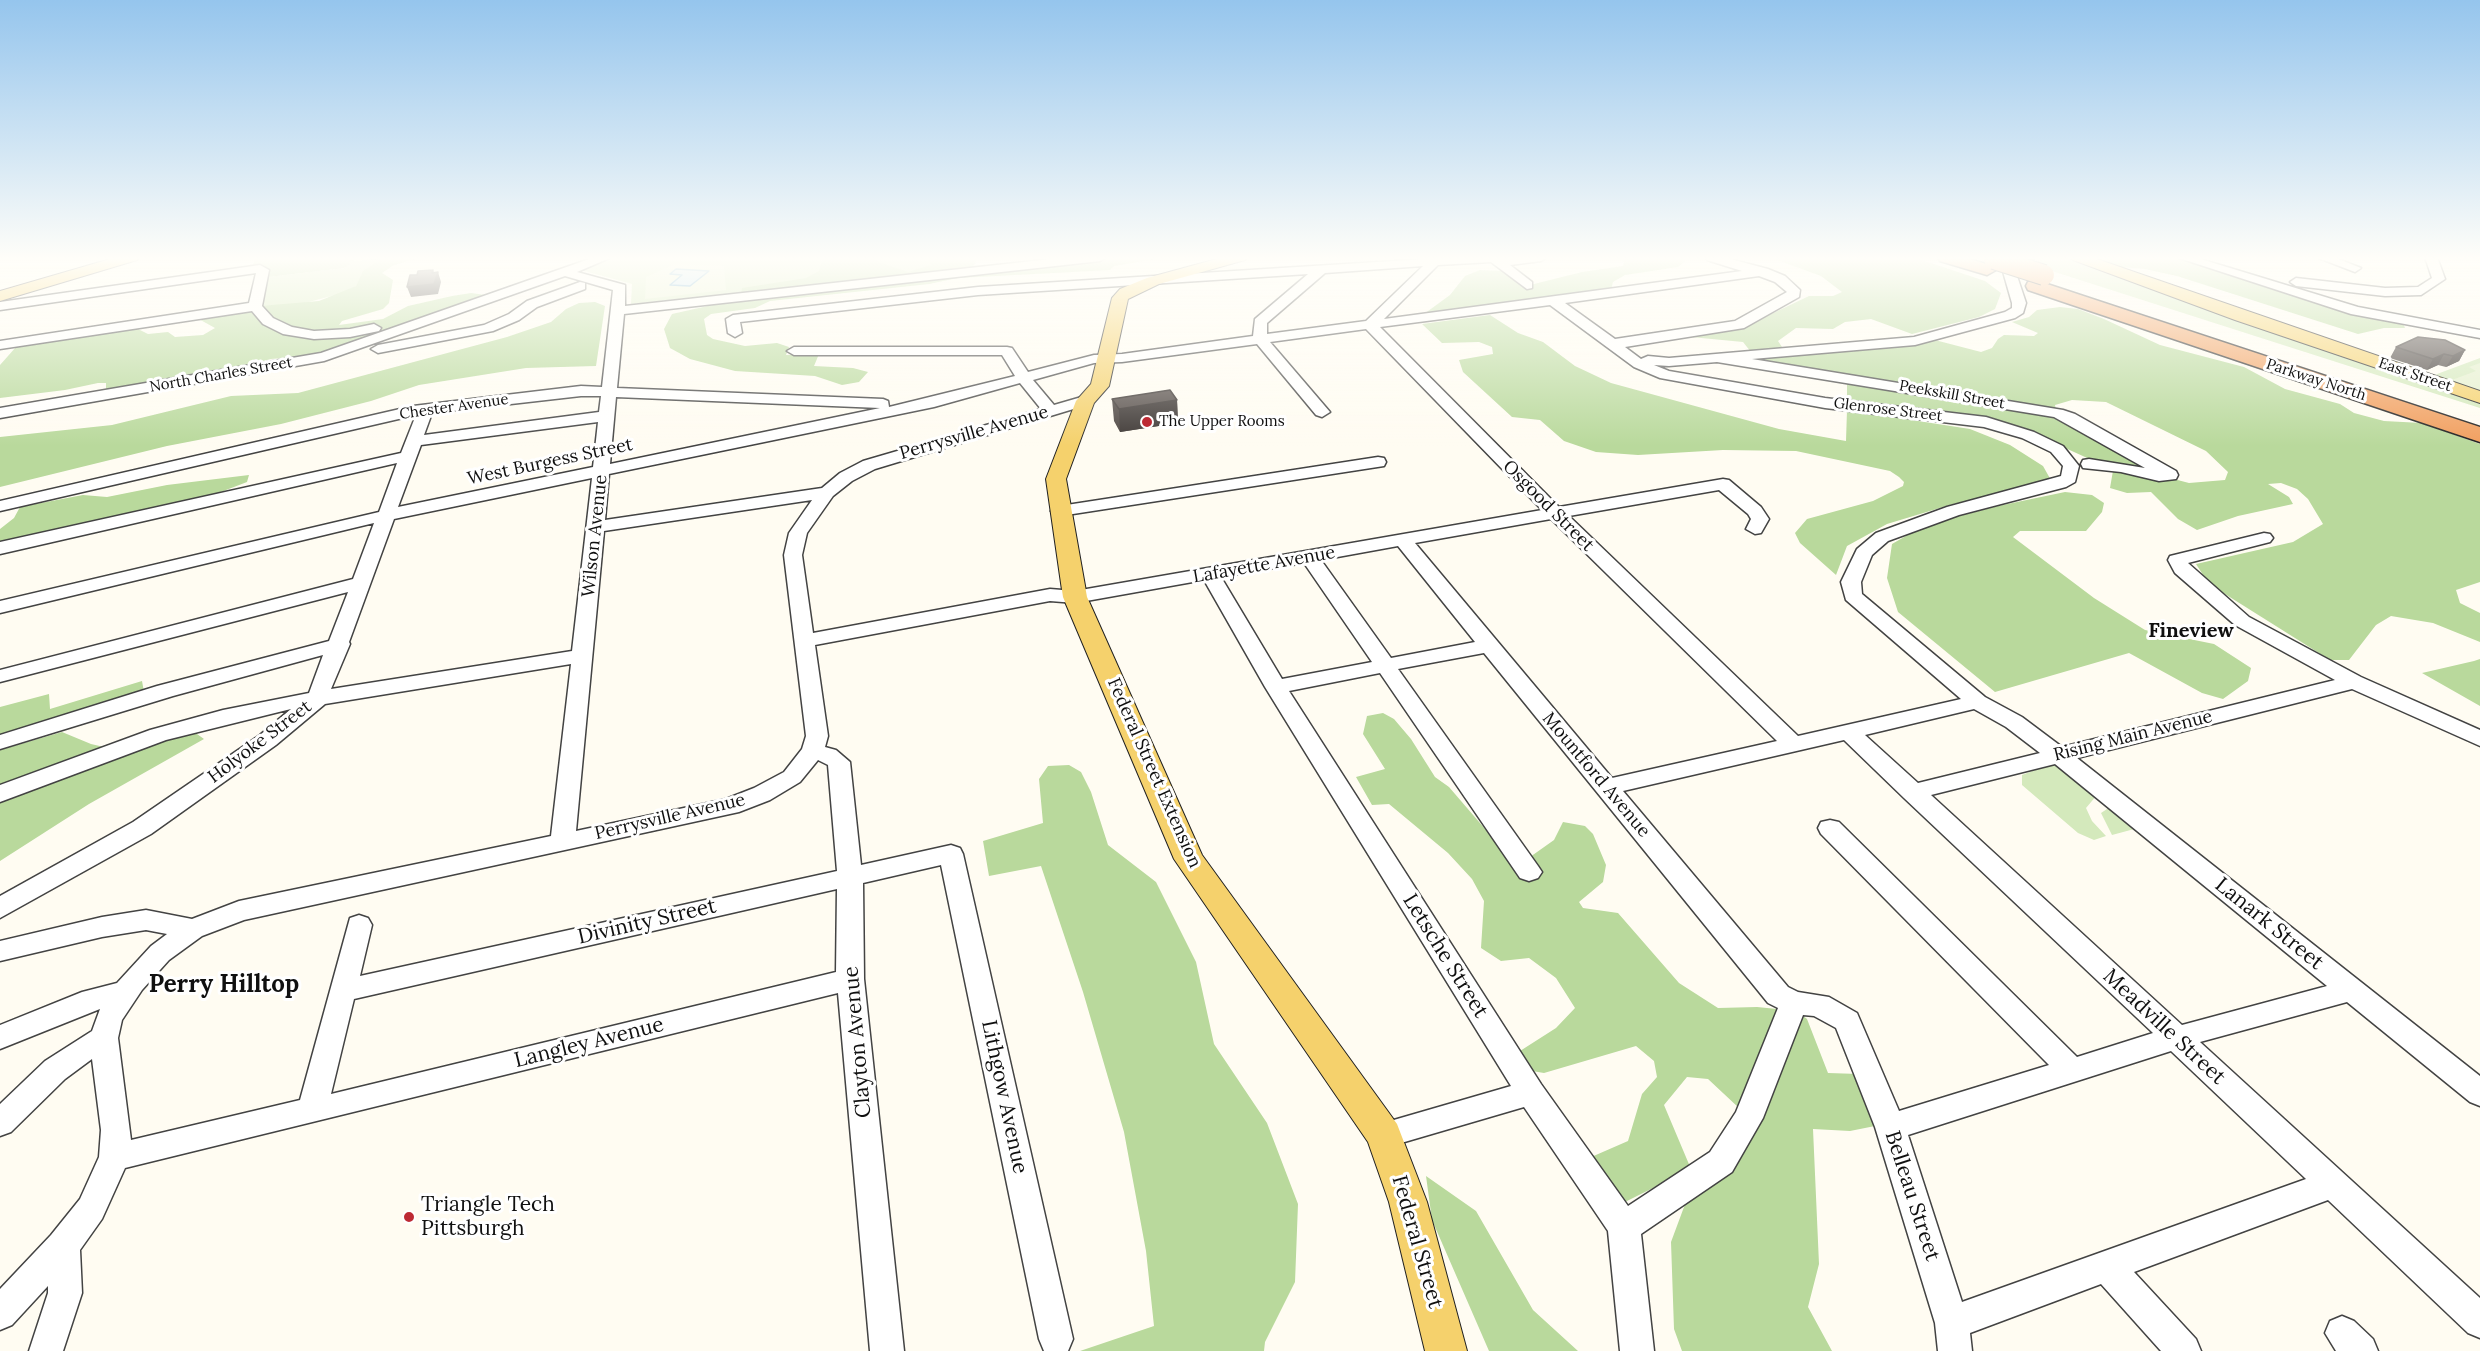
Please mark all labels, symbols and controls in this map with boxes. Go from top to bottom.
street label: North Charles Street [148,354,294,396]
street label: East Street [2376,354,2454,396]
street label: Parkway North [2264,355,2368,405]
street label: Peekskill Street [1898,377,2006,413]
street label: Chester Avenue [398,390,510,424]
street label: Glenrose Street [1833,394,1943,426]
street label: Perrysville Avenue [897,401,1051,465]
place label: The Upper Rooms [1159,413,1285,431]
marker: The Upper Rooms [1140,415,1154,429]
street label: West Burgess Street [465,434,635,490]
street label: Osgood Street [1498,456,1598,556]
street label: Wilson Avenue [578,474,612,598]
street label: Lafayette Avenue [1191,542,1337,588]
district label: Fineview [2148,619,2234,643]
street label: Federal Street Extension [1102,675,1206,871]
street label: Holyoke Street [204,696,316,788]
street label: Rising Main Avenue [2051,706,2215,766]
street label: Mountford Avenue [1538,708,1654,842]
street label: Perrysville Avenue [593,789,747,845]
street label: Lanark Street [2210,873,2328,975]
street label: Letsche Street [1397,889,1493,1023]
street label: Divinity Street [575,894,719,950]
street label: Meadville Street [2098,964,2230,1090]
street label: Clayton Avenue [839,965,877,1119]
district label: Perry Hilltop [149,971,299,999]
street label: Langley Avenue [512,1012,666,1074]
street label: Lithgow Avenue [975,1018,1033,1176]
street label: Belleau Street [1879,1128,1945,1264]
street label: Federal Street [1386,1173,1448,1311]
place label: Triangle Tech Pittsburgh [421,1192,555,1242]
marker: Triangle Tech Pittsburgh [402,1210,416,1224]

